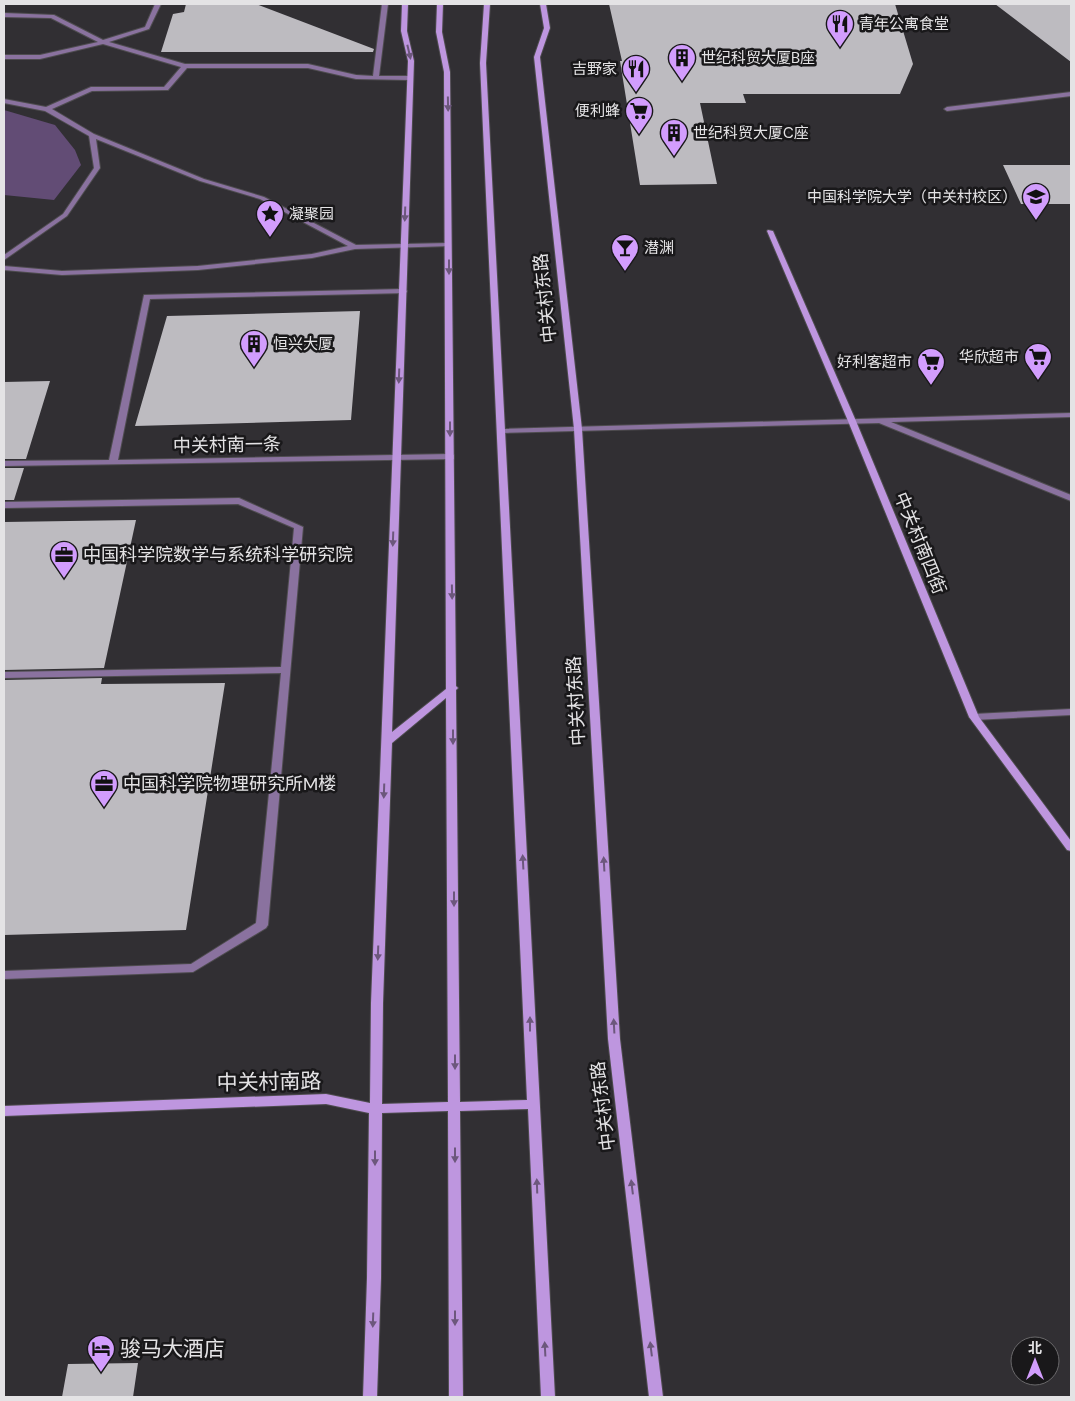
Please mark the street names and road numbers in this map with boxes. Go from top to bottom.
street label: 中关村东路 [528,252,562,344]
street label: 中关村南一条 [173,432,281,458]
street label: 中关村南四街 [889,488,951,598]
street label: 中关村东路 [562,655,590,747]
street label: 中关村东路 [586,1060,620,1152]
street label: 中关村南路 [216,1067,322,1097]

